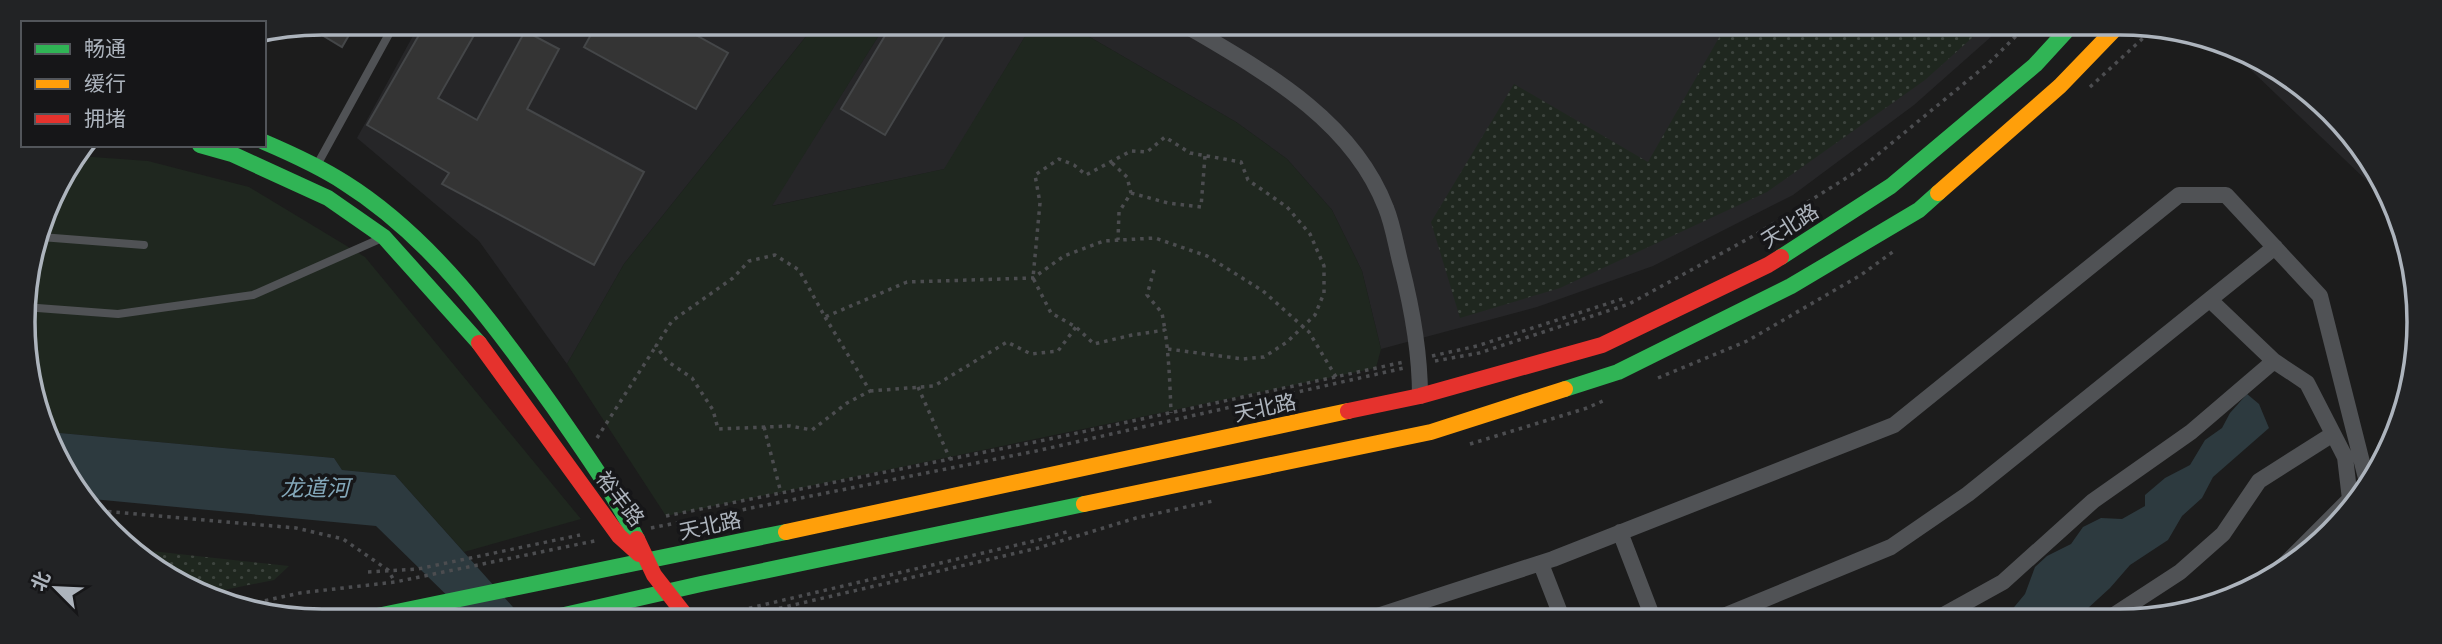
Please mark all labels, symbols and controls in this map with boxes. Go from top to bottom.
legend [21,21,266,147]
text: 畅通 [84,35,126,63]
text: 缓行 [84,70,126,98]
text: 拥堵 [84,105,126,133]
street label: 天北路 [1756,197,1824,255]
street label: 天北路 [1231,388,1299,428]
street label: 裕丰路 [590,466,650,532]
water label: 龙道河 [281,473,354,503]
street label: 天北路 [676,506,744,546]
north arrow [21,553,91,623]
text: 北 [26,568,56,595]

